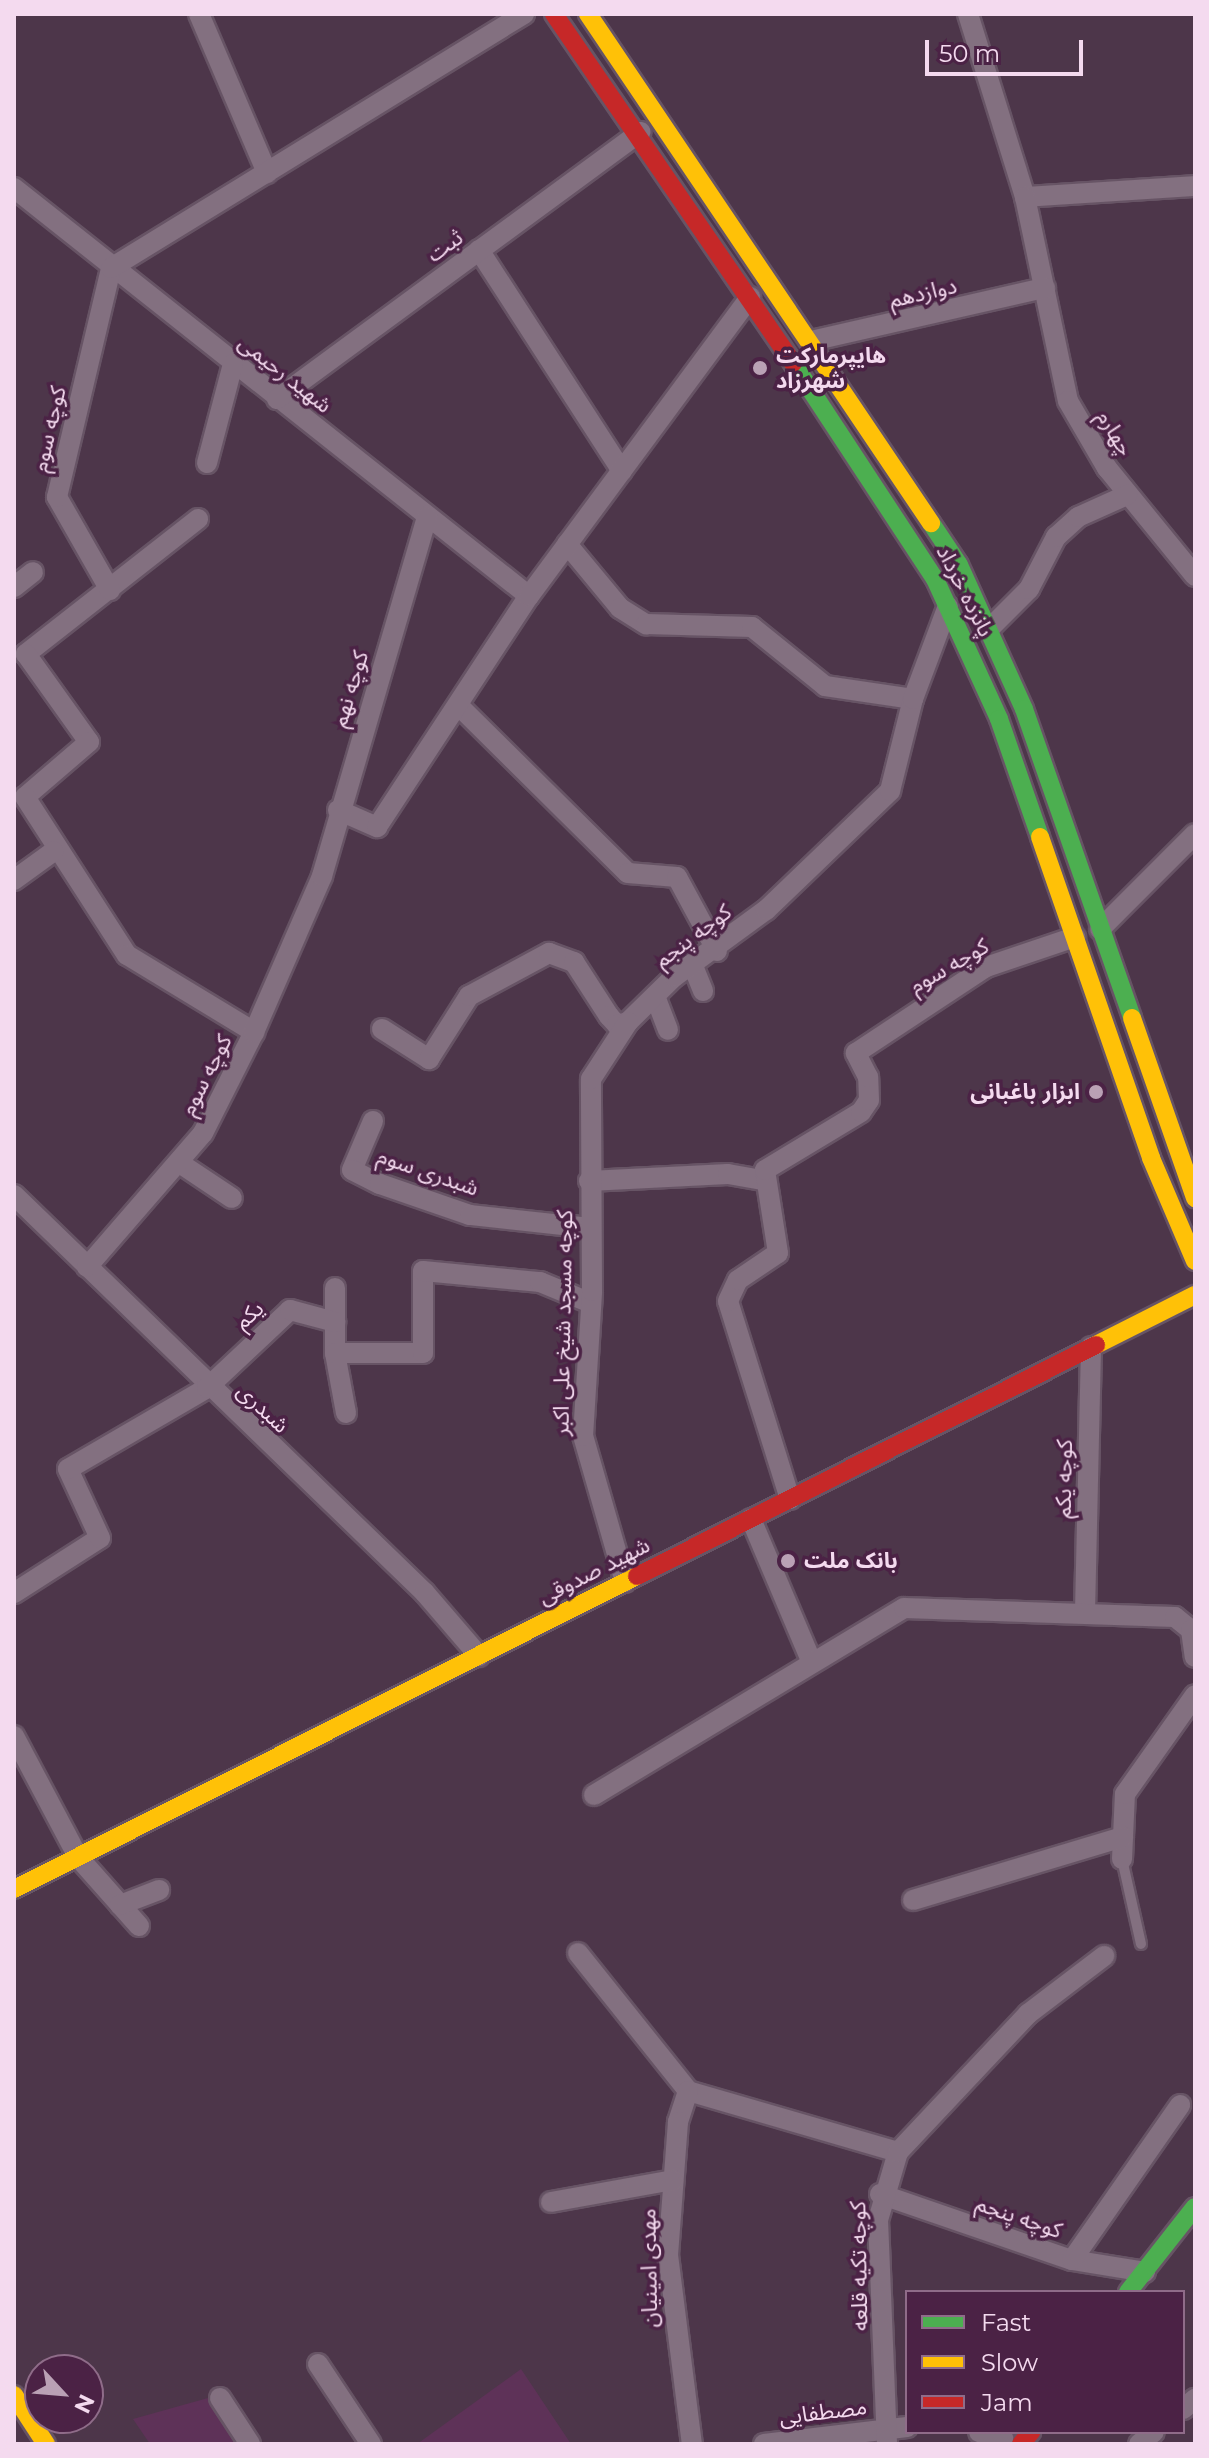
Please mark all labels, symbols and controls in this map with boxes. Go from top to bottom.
scale bar [929,24,1087,74]
text: 50 m [939,39,1000,68]
street label: ثبت [422,224,468,268]
street label: دوازدهم [887,272,959,314]
street label: شهید رحیمی [233,329,337,419]
place label: هایپرمارکت شهرزاد [776,342,886,394]
marker: هایپرمارکت شهرزاد [751,359,769,377]
street label: کوچه سوم [26,384,72,474]
street label: چهارم [1091,405,1139,461]
street label: پانزده خرداد [931,541,999,641]
street label: کوچه نهم [326,648,374,730]
street label: کوچه پنجم [649,899,737,973]
street label: کوچه سوم [905,933,993,999]
street label: کوچه سوم [174,1030,238,1120]
place label: ابزار باغبانی [970,1079,1080,1105]
marker: ابزار باغبانی [1087,1083,1105,1101]
street label: شبدری سوم [374,1142,482,1202]
street label: کوچه مسجد شیخ علی اکبر [548,1210,578,1436]
street label: یکم [229,1295,269,1335]
street label: شبدری [232,1377,294,1439]
street label: کوچه یکم [1050,1439,1078,1519]
street label: شهید صدوقی [534,1532,654,1610]
place label: بانک ملت [804,1548,898,1574]
marker: بانک ملت [779,1552,797,1570]
street label: کوچه پنجم [972,2190,1066,2244]
street label: کوچه تکیه قلعه [845,2201,873,2331]
street label: مهدی امینیان [635,2208,663,2328]
legend [905,2290,1185,2434]
text: Fast [981,2308,1031,2337]
text: Slow [981,2348,1038,2377]
north arrow [24,2354,104,2434]
text: Jam [981,2388,1033,2417]
text: N [68,2390,100,2418]
street label: مصطفایی [778,2394,868,2430]

